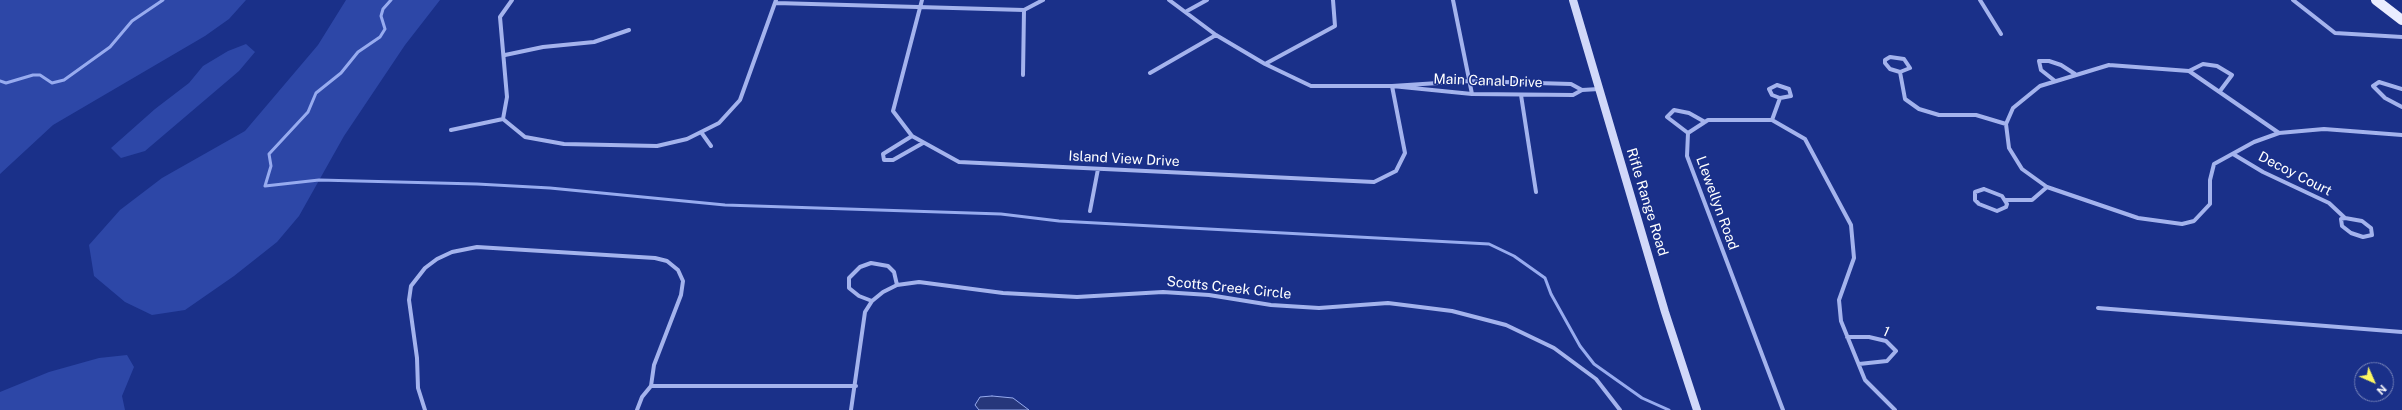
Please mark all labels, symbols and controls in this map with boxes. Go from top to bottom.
street label: Main Canal Drive [1433,71,1543,91]
street label: Rifle Range Road [1623,146,1671,258]
street label: Island View Drive [1068,148,1180,170]
street label: Decoy Court [2255,148,2335,200]
street label: Llewellyn Road [1692,154,1742,252]
street label: Scotts Creek Circle [1166,273,1292,303]
street label: 1 [1880,323,1892,341]
north arrow [2354,362,2394,402]
text: N [2374,382,2389,397]

